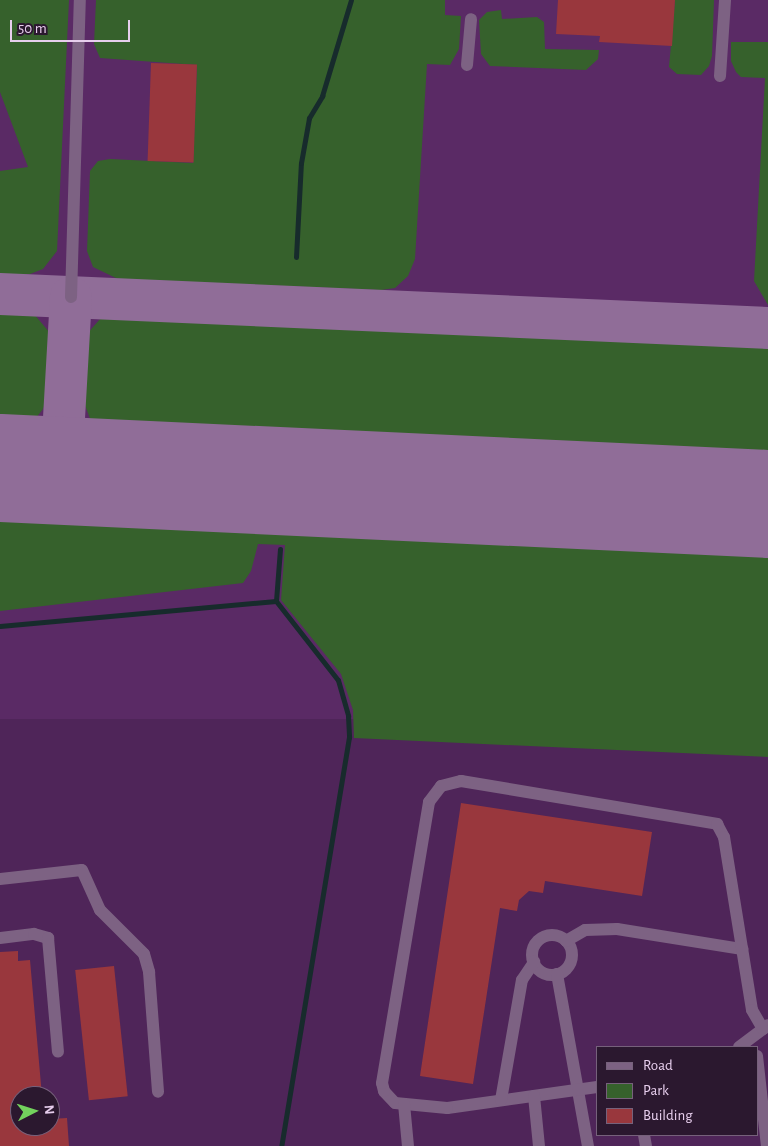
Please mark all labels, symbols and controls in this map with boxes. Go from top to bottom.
scale bar [12,10,132,42]
text: 50 m [18,21,47,36]
legend [596,1046,758,1136]
text: Road [643,1058,673,1073]
text: Park [643,1083,669,1098]
north arrow [10,1086,60,1136]
text: N [42,1104,56,1115]
text: Building [643,1108,693,1123]

